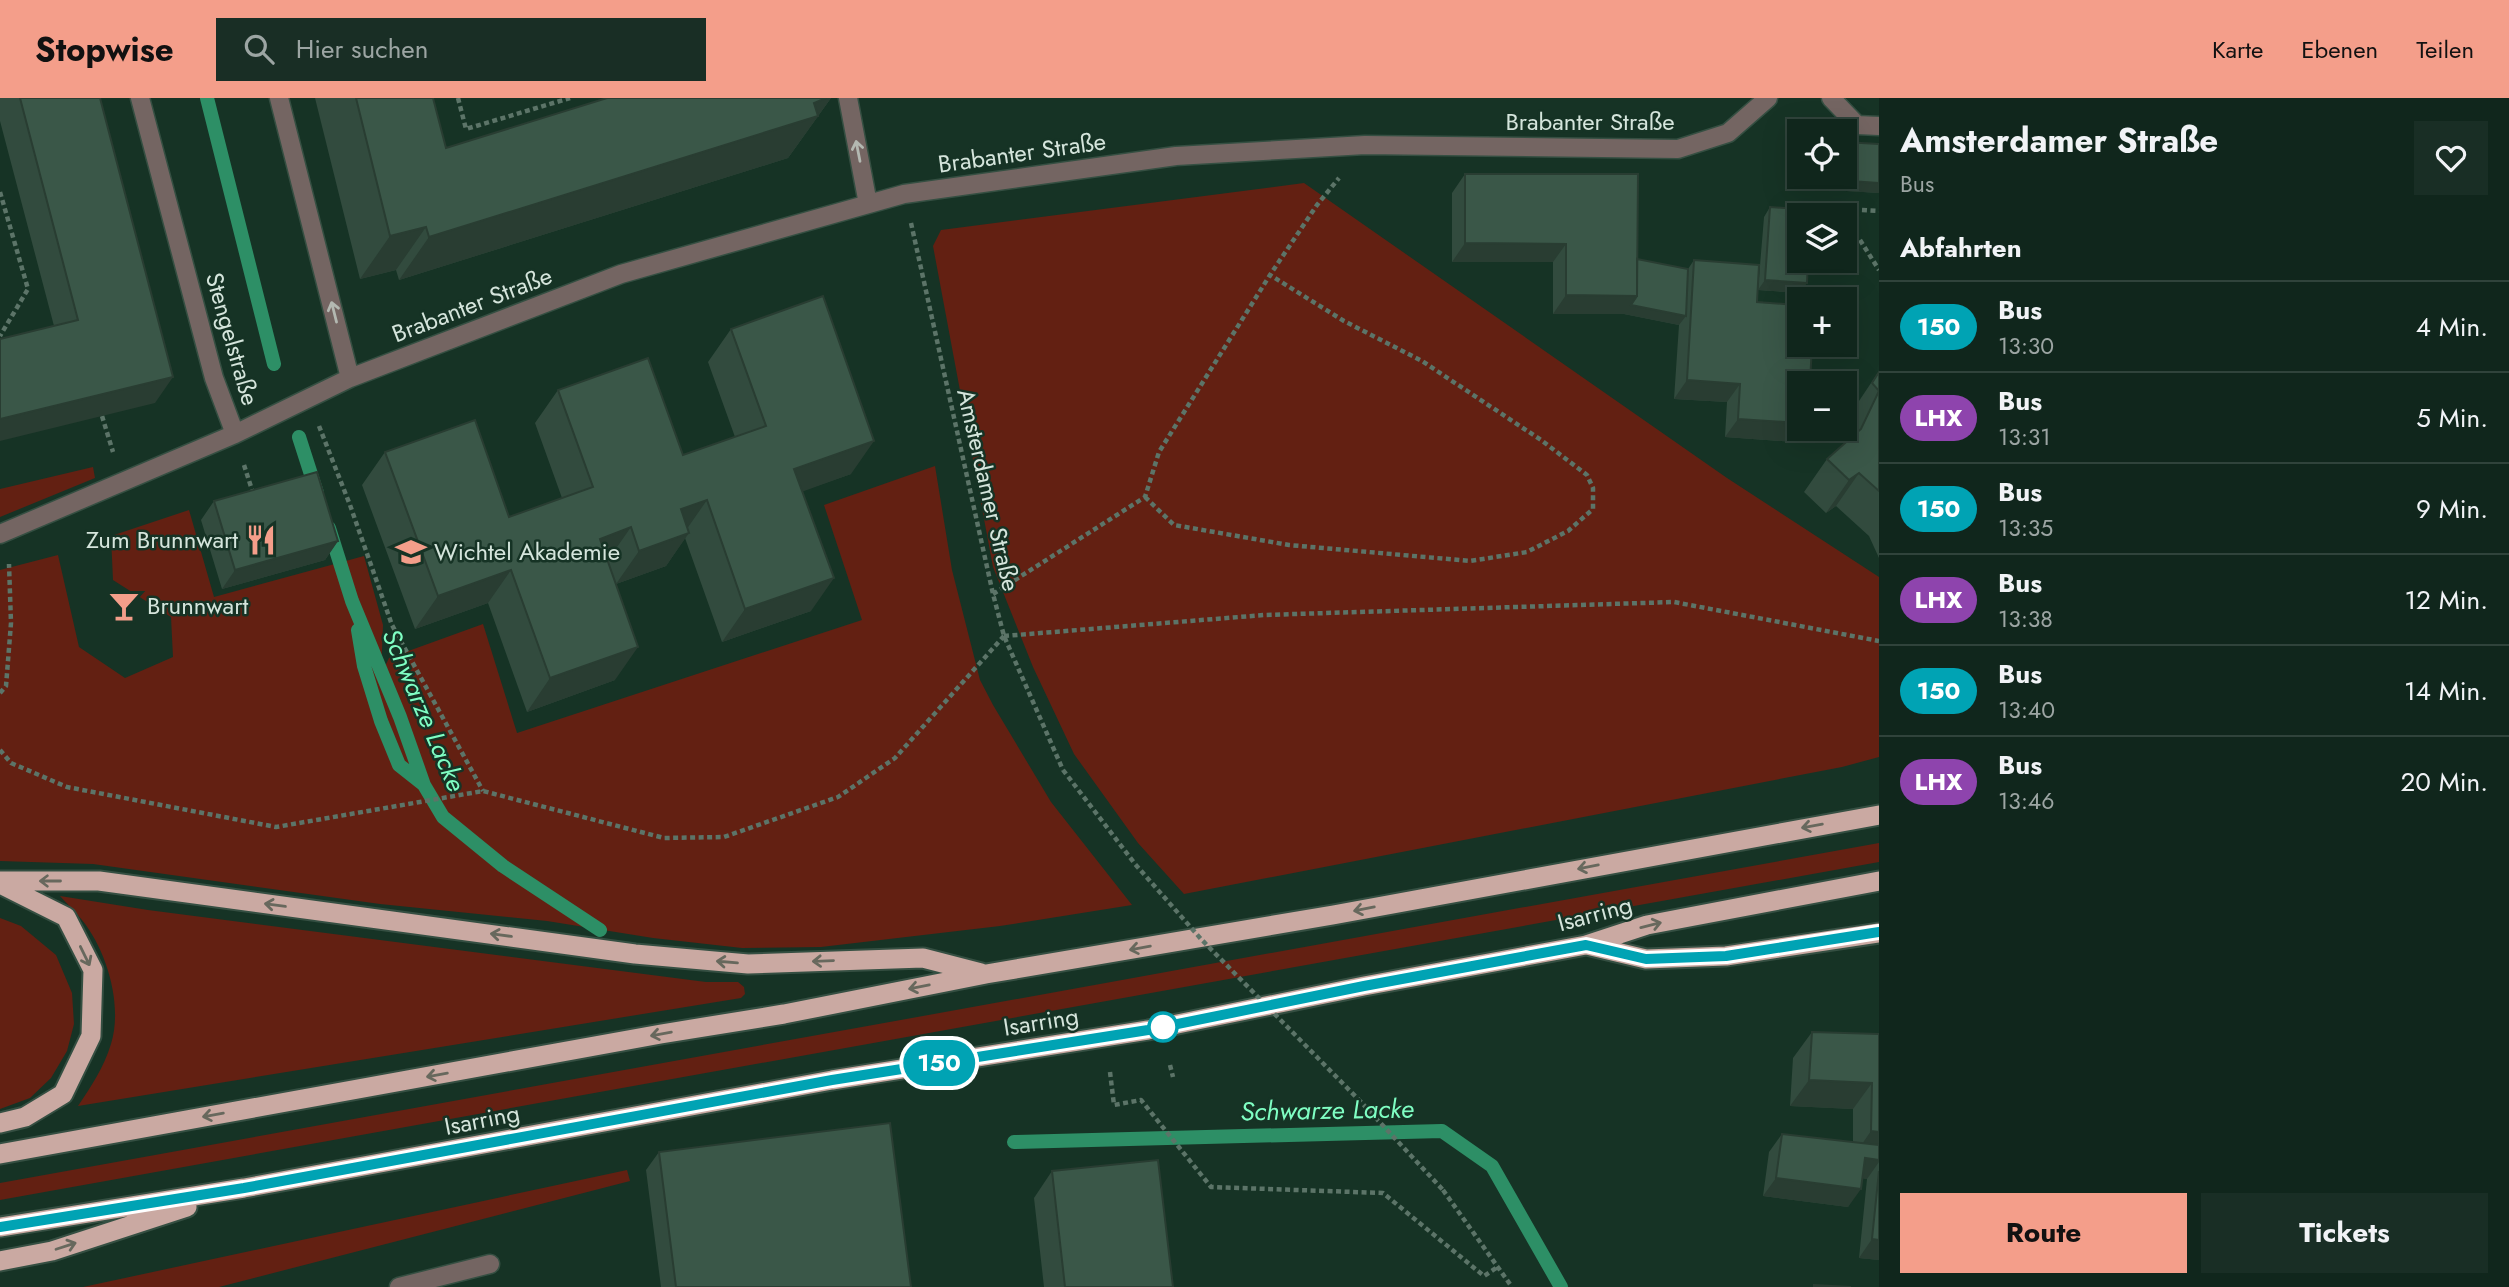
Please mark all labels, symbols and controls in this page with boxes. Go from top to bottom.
search box [216,18,706,81]
text: Stopwise [35,26,174,73]
icon: search [240,30,278,68]
text: Hier suchen [296,30,428,68]
text: Karte [2212,32,2263,67]
text: Ebenen [2301,32,2378,67]
text: Teilen [2416,32,2474,67]
street label: Brabanter Straße [1505,104,1675,139]
text: Amsterdamer Straße [1900,117,2218,164]
map controls [1787,119,1857,441]
button: locate [1787,119,1857,189]
button: heart [2414,121,2488,195]
street label: Brabanter Straße [936,123,1108,182]
one-way arrow [851,140,864,163]
text: Bus [1900,167,1934,201]
button: layers [1787,203,1857,273]
text: Abfahrten [1900,229,2022,267]
street label: Brabanter Straße [387,258,557,351]
street label: Stengelstraße [197,268,268,409]
button: + [1787,287,1857,357]
text: Bus [1998,291,2042,329]
one-way arrow [327,301,340,324]
text: 4 Min. [2416,308,2488,346]
text: 150 [1917,309,1960,344]
text: 13:30 [1998,329,2054,363]
button: − [1787,371,1857,441]
text: Bus [1998,382,2042,420]
street label: Amsterdamer Straße [948,385,1029,595]
text: 5 Min. [2416,399,2488,437]
text: LHX [1915,400,1963,435]
text: 13:31 [1998,420,2051,454]
text: Bus [1998,473,2042,511]
text: 9 Min. [2416,490,2488,528]
text: 150 [1917,491,1960,526]
text: 13:35 [1998,511,2053,545]
place label: Zum Brunnwart [86,522,238,557]
restaurant icon: Zum Brunnwart [244,523,278,557]
place label: Wichtel Akademie [434,534,620,569]
school or university icon: Wichtel Akademie [394,535,428,569]
text: Bus [1998,564,2042,602]
text: 12 Min. [2404,581,2488,619]
text: LHX [1915,582,1963,617]
place label: Brunnwart [147,588,248,623]
bar icon: Brunnwart [107,589,141,623]
text: 13:38 [1998,602,2053,636]
water label: Schwarze Lacke [373,623,475,797]
text: Bus [1998,655,2042,693]
text: 14 Min. [2404,672,2488,710]
text: 150 [1917,673,1960,708]
text: 13:40 [1998,693,2055,727]
text: Bus [1998,746,2042,784]
text: 20 Min. [2401,763,2488,801]
text: LHX [1915,764,1963,799]
text: 13:46 [1998,784,2054,818]
one-way arrow [1801,820,1824,834]
one-way arrow [1577,861,1600,874]
one-way arrow [38,874,61,888]
street label: Isarring [1554,887,1636,940]
one-way arrow [265,898,287,911]
one-way arrow [1353,903,1376,916]
one-way arrow [1639,918,1662,931]
one-way arrow [490,929,513,942]
one-way arrow [1129,942,1152,955]
one-way arrow [79,945,93,966]
one-way arrow [716,955,739,968]
one-way arrow [812,955,835,968]
one-way arrow [908,981,931,995]
street label: Isarring [1001,998,1081,1045]
unlabelled marker [1148,1012,1178,1042]
one-way arrow [650,1028,673,1041]
line badge: 150 [899,1040,979,1086]
text: 150 [917,1045,961,1080]
one-way arrow [426,1069,449,1082]
water label: Schwarze Lacke [1240,1089,1414,1131]
street label: Isarring [441,1095,523,1144]
one-way arrow [202,1109,225,1122]
button: Route [1900,1193,2187,1273]
button: Tickets [2201,1193,2488,1273]
one-way arrow [55,1239,77,1251]

